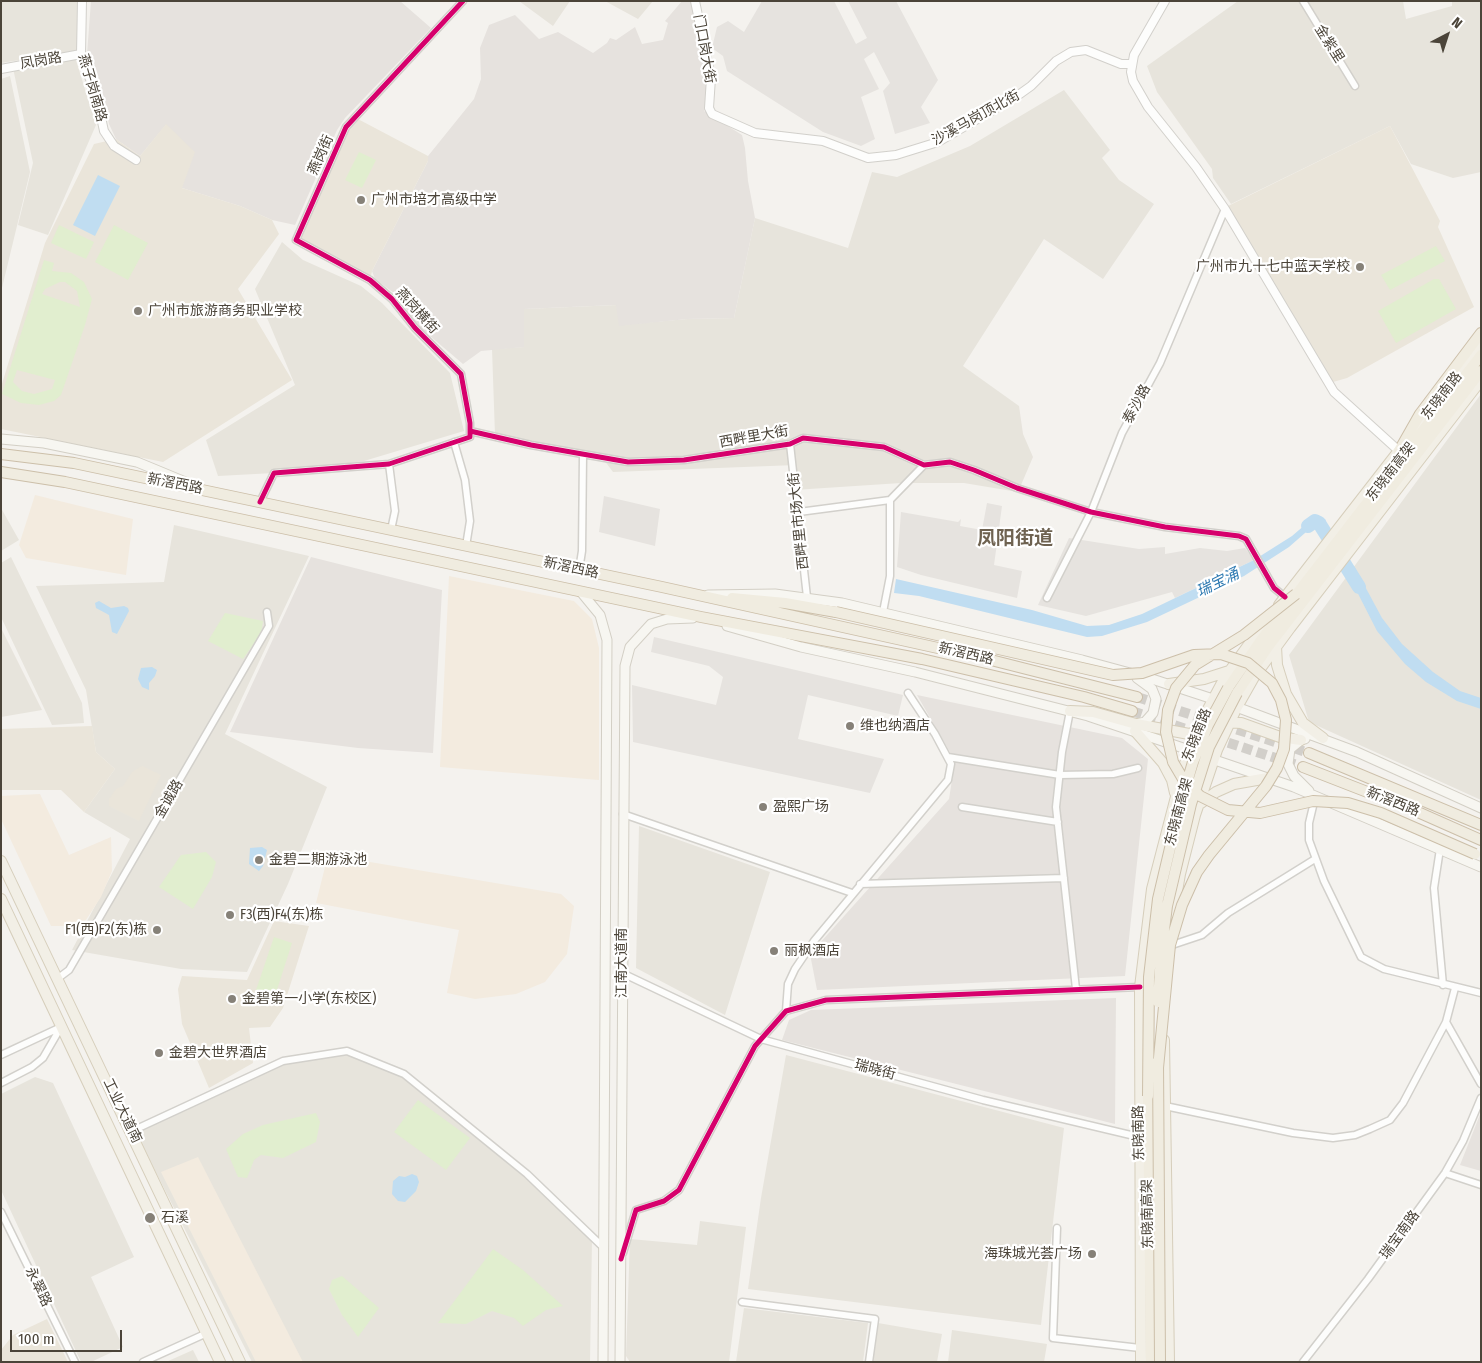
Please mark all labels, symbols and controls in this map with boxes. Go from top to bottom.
north arrow [1422,10,1472,60]
street label: 门口岗大街 [690,13,718,85]
text: N [1448,14,1466,32]
street label: 金紫里 [1311,22,1347,66]
street label: 凤岗路 [19,49,63,73]
street label: 燕子岗南路 [74,52,110,124]
street label: 沙溪马岗顶北街 [929,87,1023,149]
street label: 燕岗街 [305,132,337,178]
place label: 广州市培才高级中学 [371,192,497,208]
marker: 广州市培才高级中学 [355,194,367,206]
place label: 广州市九十七中蓝天学校 [1196,259,1350,275]
marker: 广州市九十七中蓝天学校 [1354,261,1366,273]
street label: 燕岗横街 [392,285,442,337]
place label: 广州市旅游商务职业学校 [148,303,302,319]
marker: 广州市旅游商务职业学校 [132,305,144,317]
street label: 东晓南路 [1418,369,1466,423]
street label: 泰沙路 [1120,382,1154,426]
street label: 西畔里大街 [718,423,790,451]
street label: 东晓南高架 [1363,439,1419,505]
street label: 新滘西路 [146,470,204,498]
street label: 西畔里市场大街 [786,471,812,571]
district label: 凤阳街道 [977,528,1053,550]
street label: 新滘西路 [542,554,600,582]
water label: 瑞宝涌 [1194,565,1242,601]
street label: 新滘西路 [937,640,995,668]
street label: 东晓南路 [1179,706,1215,764]
place label: 维也纳酒店 [860,718,930,734]
marker: 维也纳酒店 [844,720,856,732]
street label: 东晓南高架 [1162,776,1196,848]
street label: 金诚路 [151,777,187,821]
street label: 新滘西路 [1364,784,1422,820]
place label: 盈熙广场 [773,799,829,815]
marker: 盈熙广场 [757,801,769,813]
place label: 金碧二期游泳池 [269,852,367,868]
marker: 金碧二期游泳池 [253,854,265,866]
place label: F3(西)F4(东)栋 [240,907,323,923]
marker: F3(西)F4(东)栋 [224,909,236,921]
place label: F1(西)F2(东)栋 [65,922,147,938]
marker: F1(西)F2(东)栋 [151,924,163,936]
street label: 江南大道南 [614,928,630,998]
place label: 丽枫酒店 [784,943,840,959]
marker: 丽枫酒店 [768,945,780,957]
place label: 金碧第一小学(东校区) [242,991,376,1007]
marker: 金碧第一小学(东校区) [226,993,238,1005]
place label: 金碧大世界酒店 [169,1045,267,1061]
marker: 金碧大世界酒店 [153,1047,165,1059]
street label: 瑞晓街 [853,1056,897,1084]
street label: 工业大道南 [99,1076,145,1146]
street label: 东晓南路 [1130,1105,1148,1161]
street label: 东晓南高架 [1139,1179,1157,1249]
street label: 瑞宝南路 [1377,1207,1423,1263]
place label: 石溪 [161,1210,189,1226]
marker: 石溪 [143,1211,157,1225]
place label: 海珠城光荟广场 [984,1246,1082,1262]
marker: 海珠城光荟广场 [1086,1248,1098,1260]
street label: 永翠路 [21,1264,55,1310]
scale bar [12,1320,125,1352]
text: 100 m [18,1330,55,1348]

